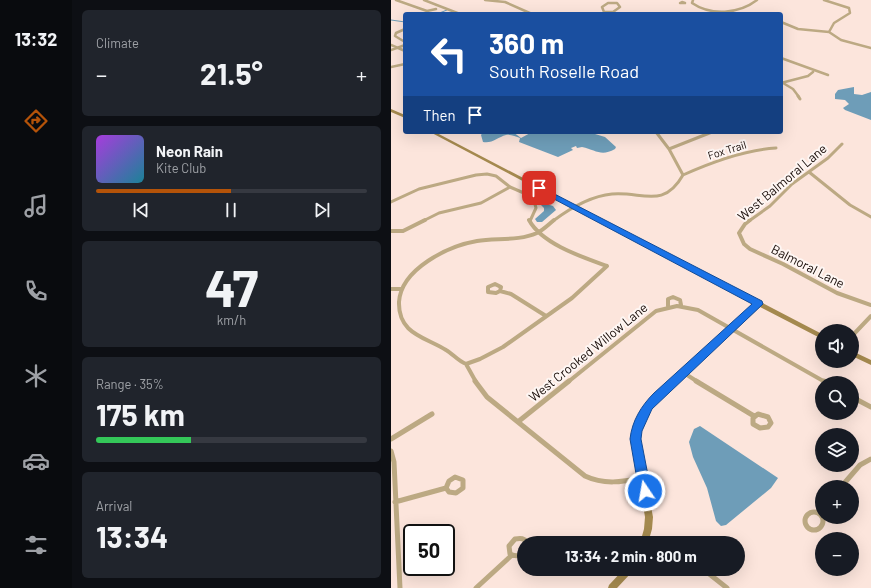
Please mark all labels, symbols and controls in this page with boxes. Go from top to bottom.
text: 360 m [489,26,564,60]
text: 13:32 [15,28,57,50]
icon: left [423,28,475,80]
text: Climate [96,35,139,51]
text: 21.5° [200,55,263,91]
text: South Roselle Road [489,60,639,82]
text: − [96,61,107,87]
text: + [356,61,367,87]
icon: arrive [464,104,486,126]
text: Then [423,106,456,124]
icon: directions [22,107,50,135]
street label: Fox Trail [706,137,748,162]
street label: West Balmoral Lane [734,140,830,224]
text: Neon Rain [156,142,223,160]
text: Kite Club [156,160,206,176]
pin [522,171,556,205]
icon: arrive [528,177,550,199]
icon: music [22,192,50,220]
icon: previous [130,199,152,221]
icon: pause [220,199,242,221]
icon: next [311,199,333,221]
street label: Balmoral Lane [769,241,847,291]
text: 47 [205,255,258,317]
icon: phone [22,277,50,305]
street label: West Crooked Willow Lane [525,299,651,405]
text: km/h [217,312,246,328]
map controls [815,324,859,576]
button: sound [815,324,859,368]
icon: climate [22,362,50,390]
text: Range · 35% [96,376,164,392]
button: search [815,376,859,420]
text: 175 km [96,396,185,432]
button: layers [815,428,859,472]
icon: car [22,447,50,475]
position arrow [624,470,666,512]
button: + [815,480,859,524]
text: Arrival [96,498,132,514]
text: 13:34 [96,518,168,554]
speed limit sign: 50 [403,524,455,576]
icon: filters [22,531,50,559]
button: − [815,532,859,576]
text: 13:34 · 2 min · 800 m [565,547,697,565]

